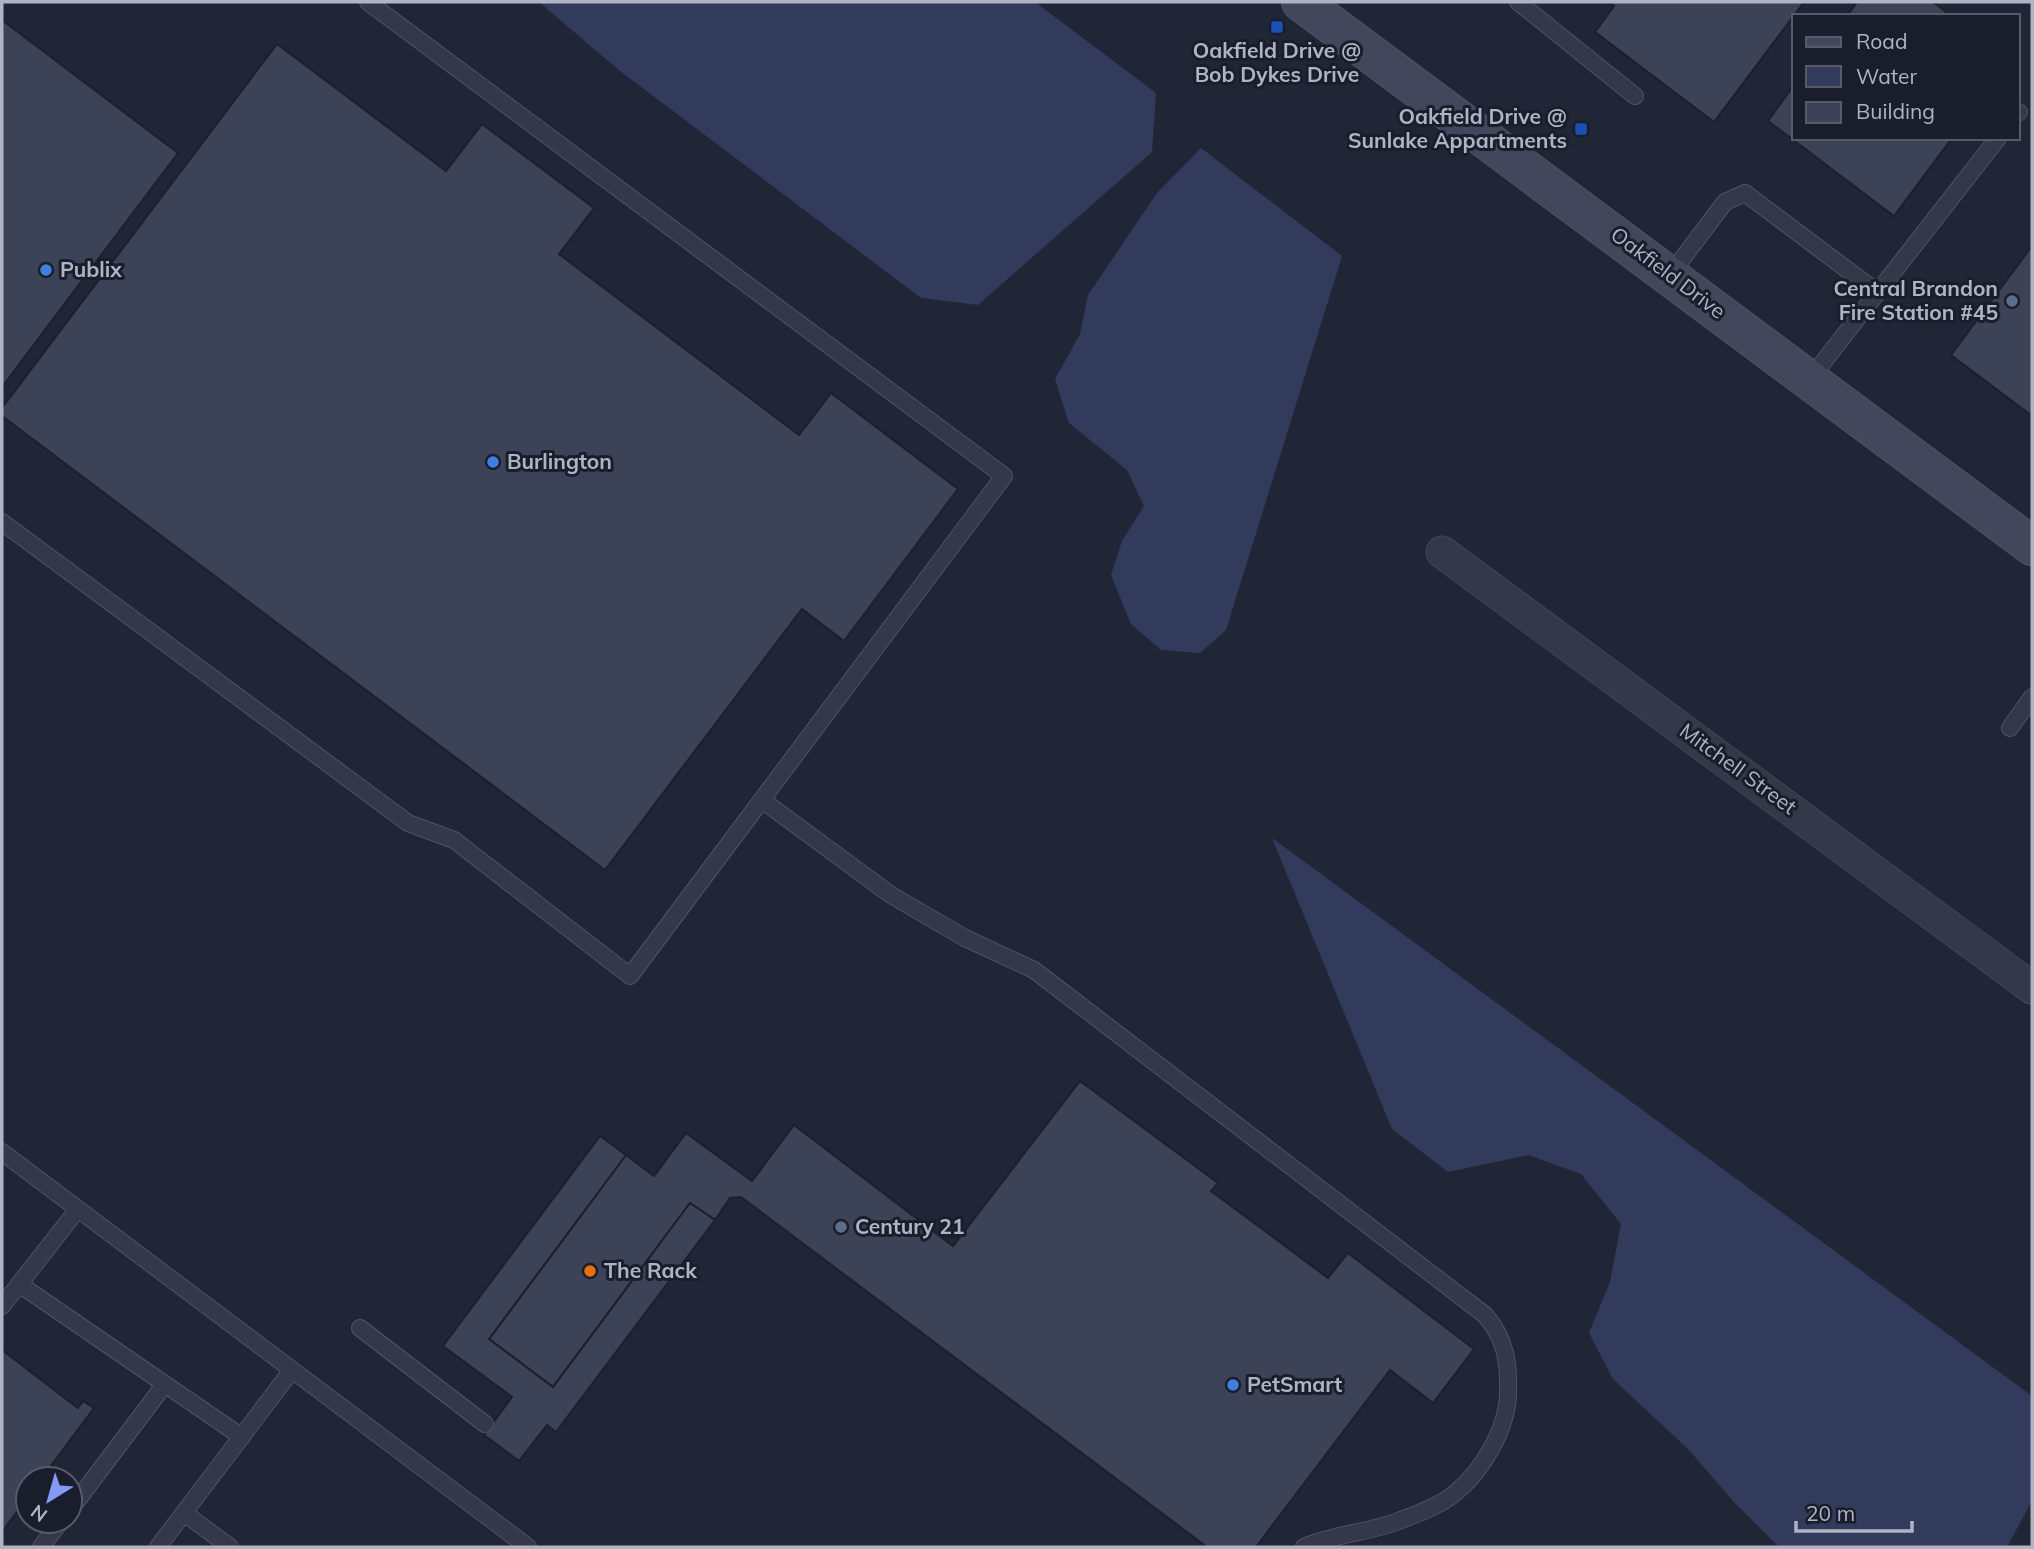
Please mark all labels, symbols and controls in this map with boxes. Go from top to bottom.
legend [1792,14,2020,140]
marker: Oakfield Drive @ Bob Dykes Drive [1269,19,1285,35]
text: Road [1856,28,1907,54]
place label: Oakfield Drive @ Bob Dykes Drive [1193,37,1361,87]
text: Water [1856,63,1917,89]
text: Building [1856,98,1935,124]
place label: Oakfield Drive @ Sunlake Appartments [1348,103,1567,153]
marker: Oakfield Drive @ Sunlake Appartments [1573,121,1589,137]
street label: Oakfield Drive [1606,221,1731,324]
place label: Publix [60,256,122,282]
marker: Publix [38,262,54,278]
place label: Central Brandon Fire Station #45 [1833,275,1998,325]
marker: Central Brandon Fire Station #45 [2004,293,2020,309]
place label: Burlington [507,448,612,474]
marker: Burlington [485,454,501,470]
street label: Mitchell Street [1675,717,1802,819]
place label: Century 21 [855,1213,965,1239]
marker: Century 21 [833,1219,849,1235]
place label: The Rack [604,1257,697,1283]
marker: The Rack [582,1263,598,1279]
place label: PetSmart [1247,1371,1342,1397]
marker: PetSmart [1225,1377,1241,1393]
north arrow [14,1465,84,1535]
scale bar [1796,1490,1912,1534]
text: N [26,1500,52,1527]
text: 20 m [1806,1500,1855,1526]

